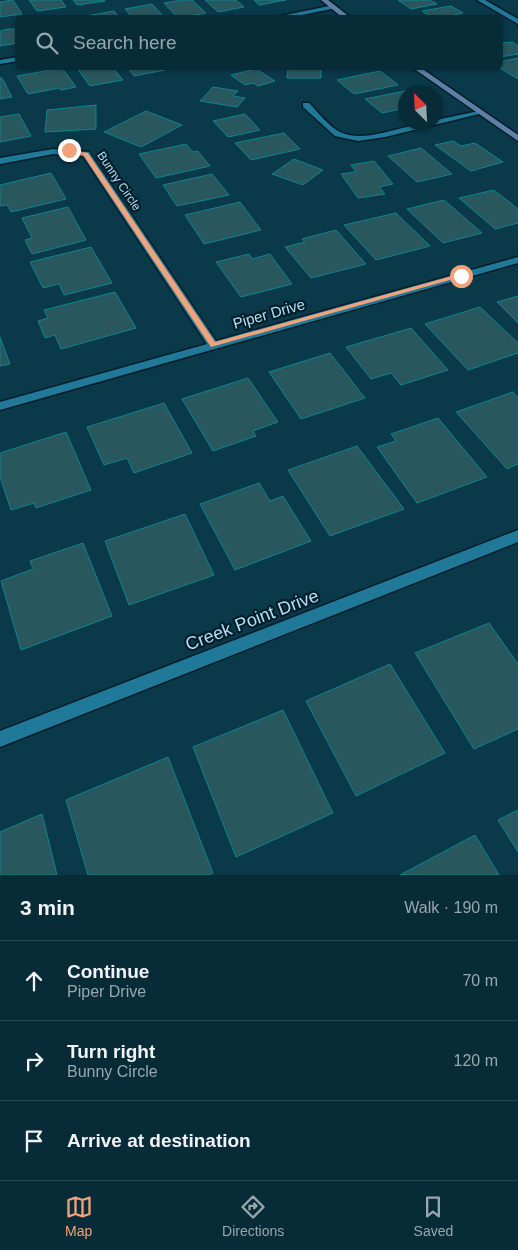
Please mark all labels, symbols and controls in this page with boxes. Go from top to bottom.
search box [15,15,503,70]
icon: search [33,29,61,57]
text: Search here [73,32,177,53]
north arrow [398,85,443,130]
route end [58,139,81,162]
street label: Bunny Circle [94,149,144,213]
route start [450,265,473,288]
street label: Piper Drive [231,295,307,332]
street label: Creek Point Drive [183,585,321,655]
text: 3 min [20,896,75,919]
text: Walk · 190 m [404,899,498,916]
text: Continue [67,961,149,982]
icon: ahead [20,967,48,995]
text: 70 m [462,972,498,989]
text: Piper Drive [67,983,146,1000]
text: Turn right [67,1041,155,1062]
icon: right [20,1047,48,1075]
text: 120 m [454,1052,498,1069]
text: Bunny Circle [67,1063,158,1080]
icon: arrive [20,1127,48,1155]
text: Arrive at destination [67,1130,251,1151]
tab: Map [65,1193,93,1239]
tab: Directions [222,1193,284,1239]
tab: Saved [414,1193,453,1239]

